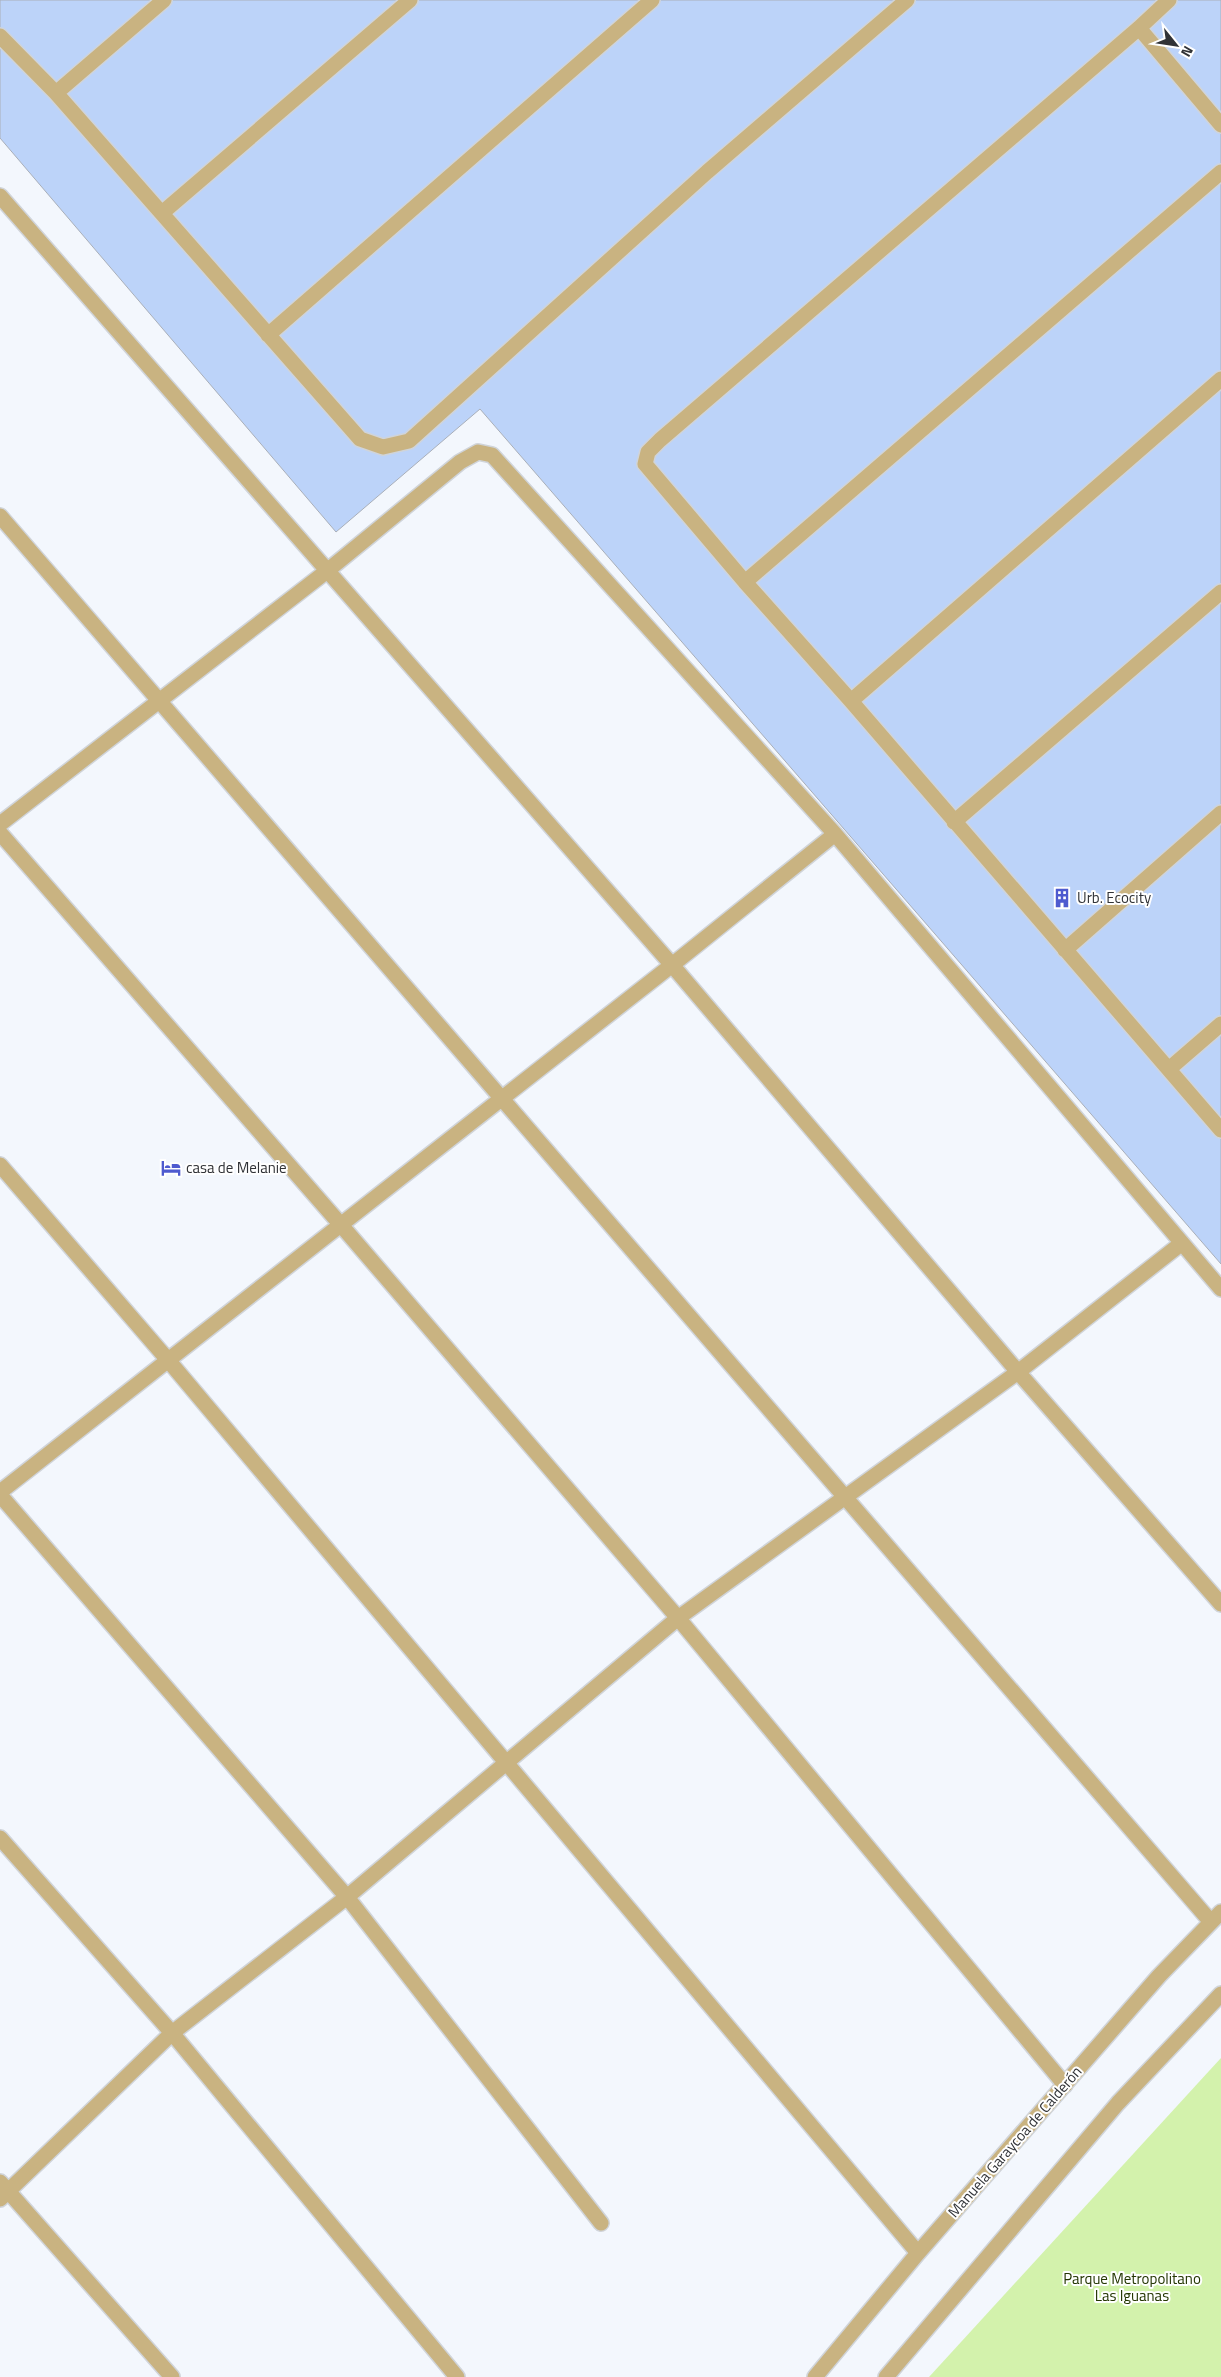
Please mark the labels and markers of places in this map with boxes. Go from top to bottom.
place label: Urb. Ecocity [1077,886,1151,909]
building icon: Urb. Ecocity [1051,887,1073,909]
place label: casa de Melanie [186,1156,287,1179]
hotel icon: casa de Melanie [160,1157,182,1179]

